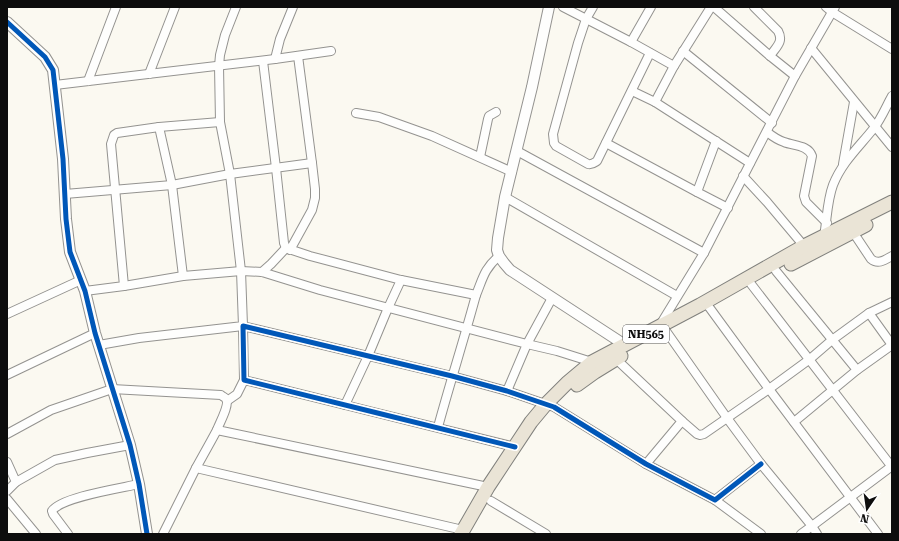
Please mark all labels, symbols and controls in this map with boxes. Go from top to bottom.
road number: NH565 [623,325,669,343]
north arrow [847,489,887,529]
text: N [859,511,870,526]

